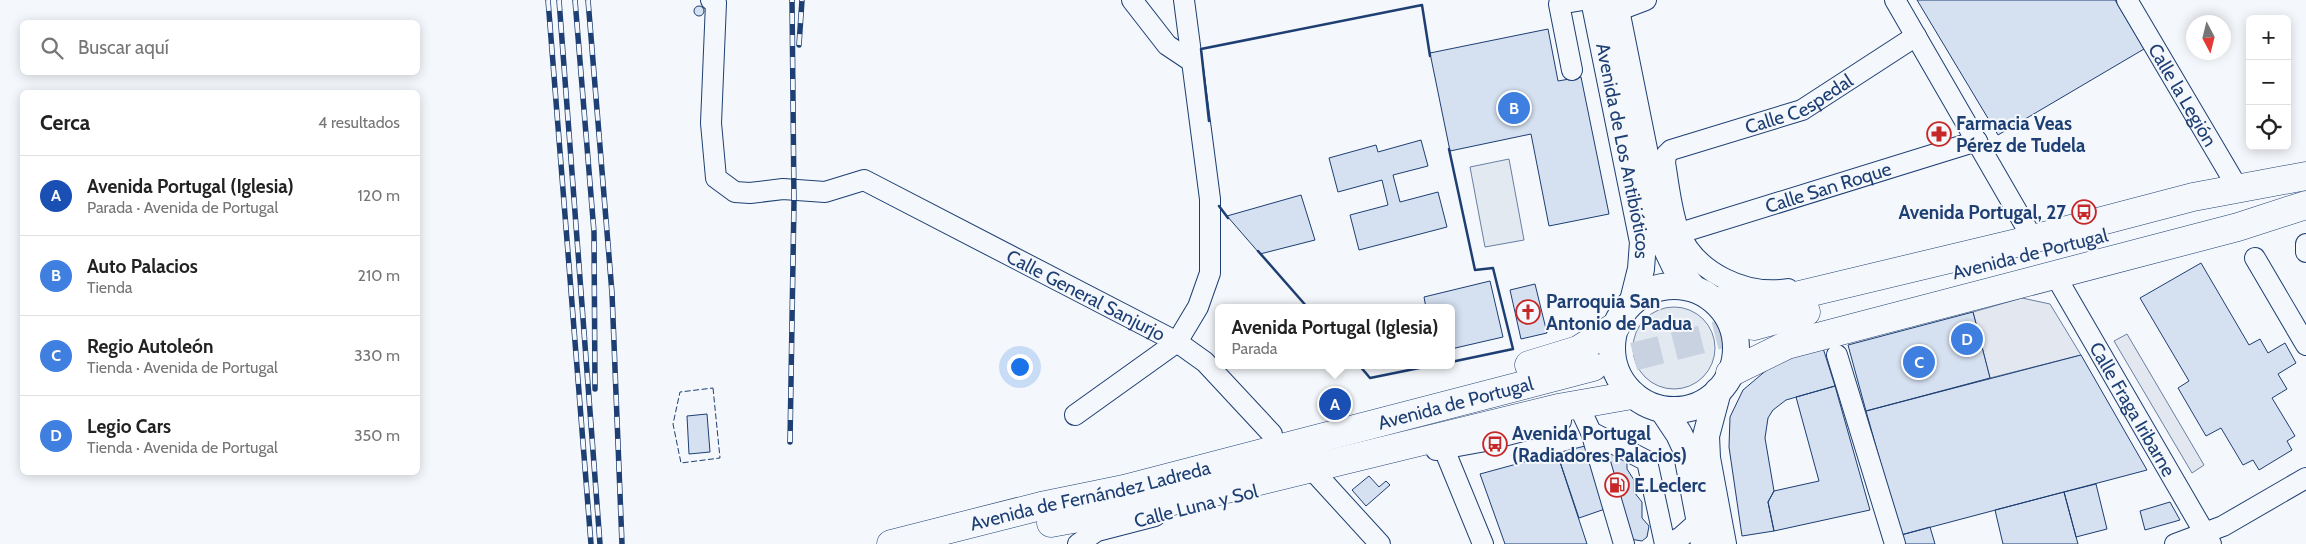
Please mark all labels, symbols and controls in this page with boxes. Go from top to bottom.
north arrow [2186,15,2231,60]
map controls [2246,15,2291,150]
button: + [2246,15,2291,60]
search box [20,20,420,75]
icon: search [38,34,66,62]
text: Buscar aquí [78,36,169,59]
street label: Calle la Legión [2144,39,2222,150]
street label: Avenida de Los Antibióticos [1591,41,1655,260]
button: − [2246,60,2291,105]
street label: Calle Cespedal [1742,68,1858,138]
pin: B [1498,89,1530,127]
button: locate [2246,105,2291,150]
text: Cerca [40,110,90,135]
place label: Farmacia Veas Pérez de Tudela [1956,112,2086,157]
text: 4 resultados [318,113,400,132]
pharmacy icon: Farmacia Veas Pérez de Tudela [1926,121,1952,147]
street label: Calle San Roque [1762,157,1894,217]
text: Avenida Portugal (Iglesia) [87,175,294,198]
text: A [51,186,61,205]
text: 120 m [358,186,400,205]
text: Parada · Avenida de Portugal [87,198,278,217]
bus stop icon: Avenida Portugal, 27 [2071,199,2097,225]
place label: Avenida Portugal, 27 [1898,201,2066,224]
street label: Avenida de Portugal [1950,223,2111,284]
street label: Calle General Sanjurjo [1003,244,1169,346]
text: Auto Palacios [87,255,198,278]
text: B [51,266,61,285]
text: 210 m [358,266,400,285]
text: Tienda [87,278,132,297]
place label: Parroquia San Antonio de Padua [1546,290,1693,335]
church icon: Parroquia San Antonio de Padua [1515,299,1541,325]
popup [1215,304,1455,369]
text: Avenida Portugal (Iglesia) [1232,316,1438,339]
pin: D [1951,320,1983,358]
text: Regio Autoleón [87,335,213,358]
street label: Calle Fraga Iribarne [2085,338,2181,481]
text: Parada [1232,339,1277,358]
pin: C [1903,343,1935,381]
text: C [51,346,61,365]
text: 330 m [354,346,400,365]
your location [1007,354,1033,380]
text: Tienda · Avenida de Portugal [87,358,278,377]
street label: Avenida de Portugal [1375,371,1536,434]
pin: A [1319,385,1351,423]
text: Legio Cars [87,415,171,438]
place label: Avenida Portugal (Radiadores Palacios) [1512,422,1687,467]
text: D [50,426,62,445]
text: 350 m [354,426,400,445]
bus stop icon: Avenida Portugal (Radiadores Palacios) [1482,431,1508,457]
text: Tienda · Avenida de Portugal [87,438,278,457]
street label: Avenida de Fernández Ladreda [968,456,1213,535]
fuel station icon: E.Leclerc [1604,472,1630,498]
place label: E.Leclerc [1634,474,1707,497]
street label: Calle Luna y Sol [1132,479,1261,533]

